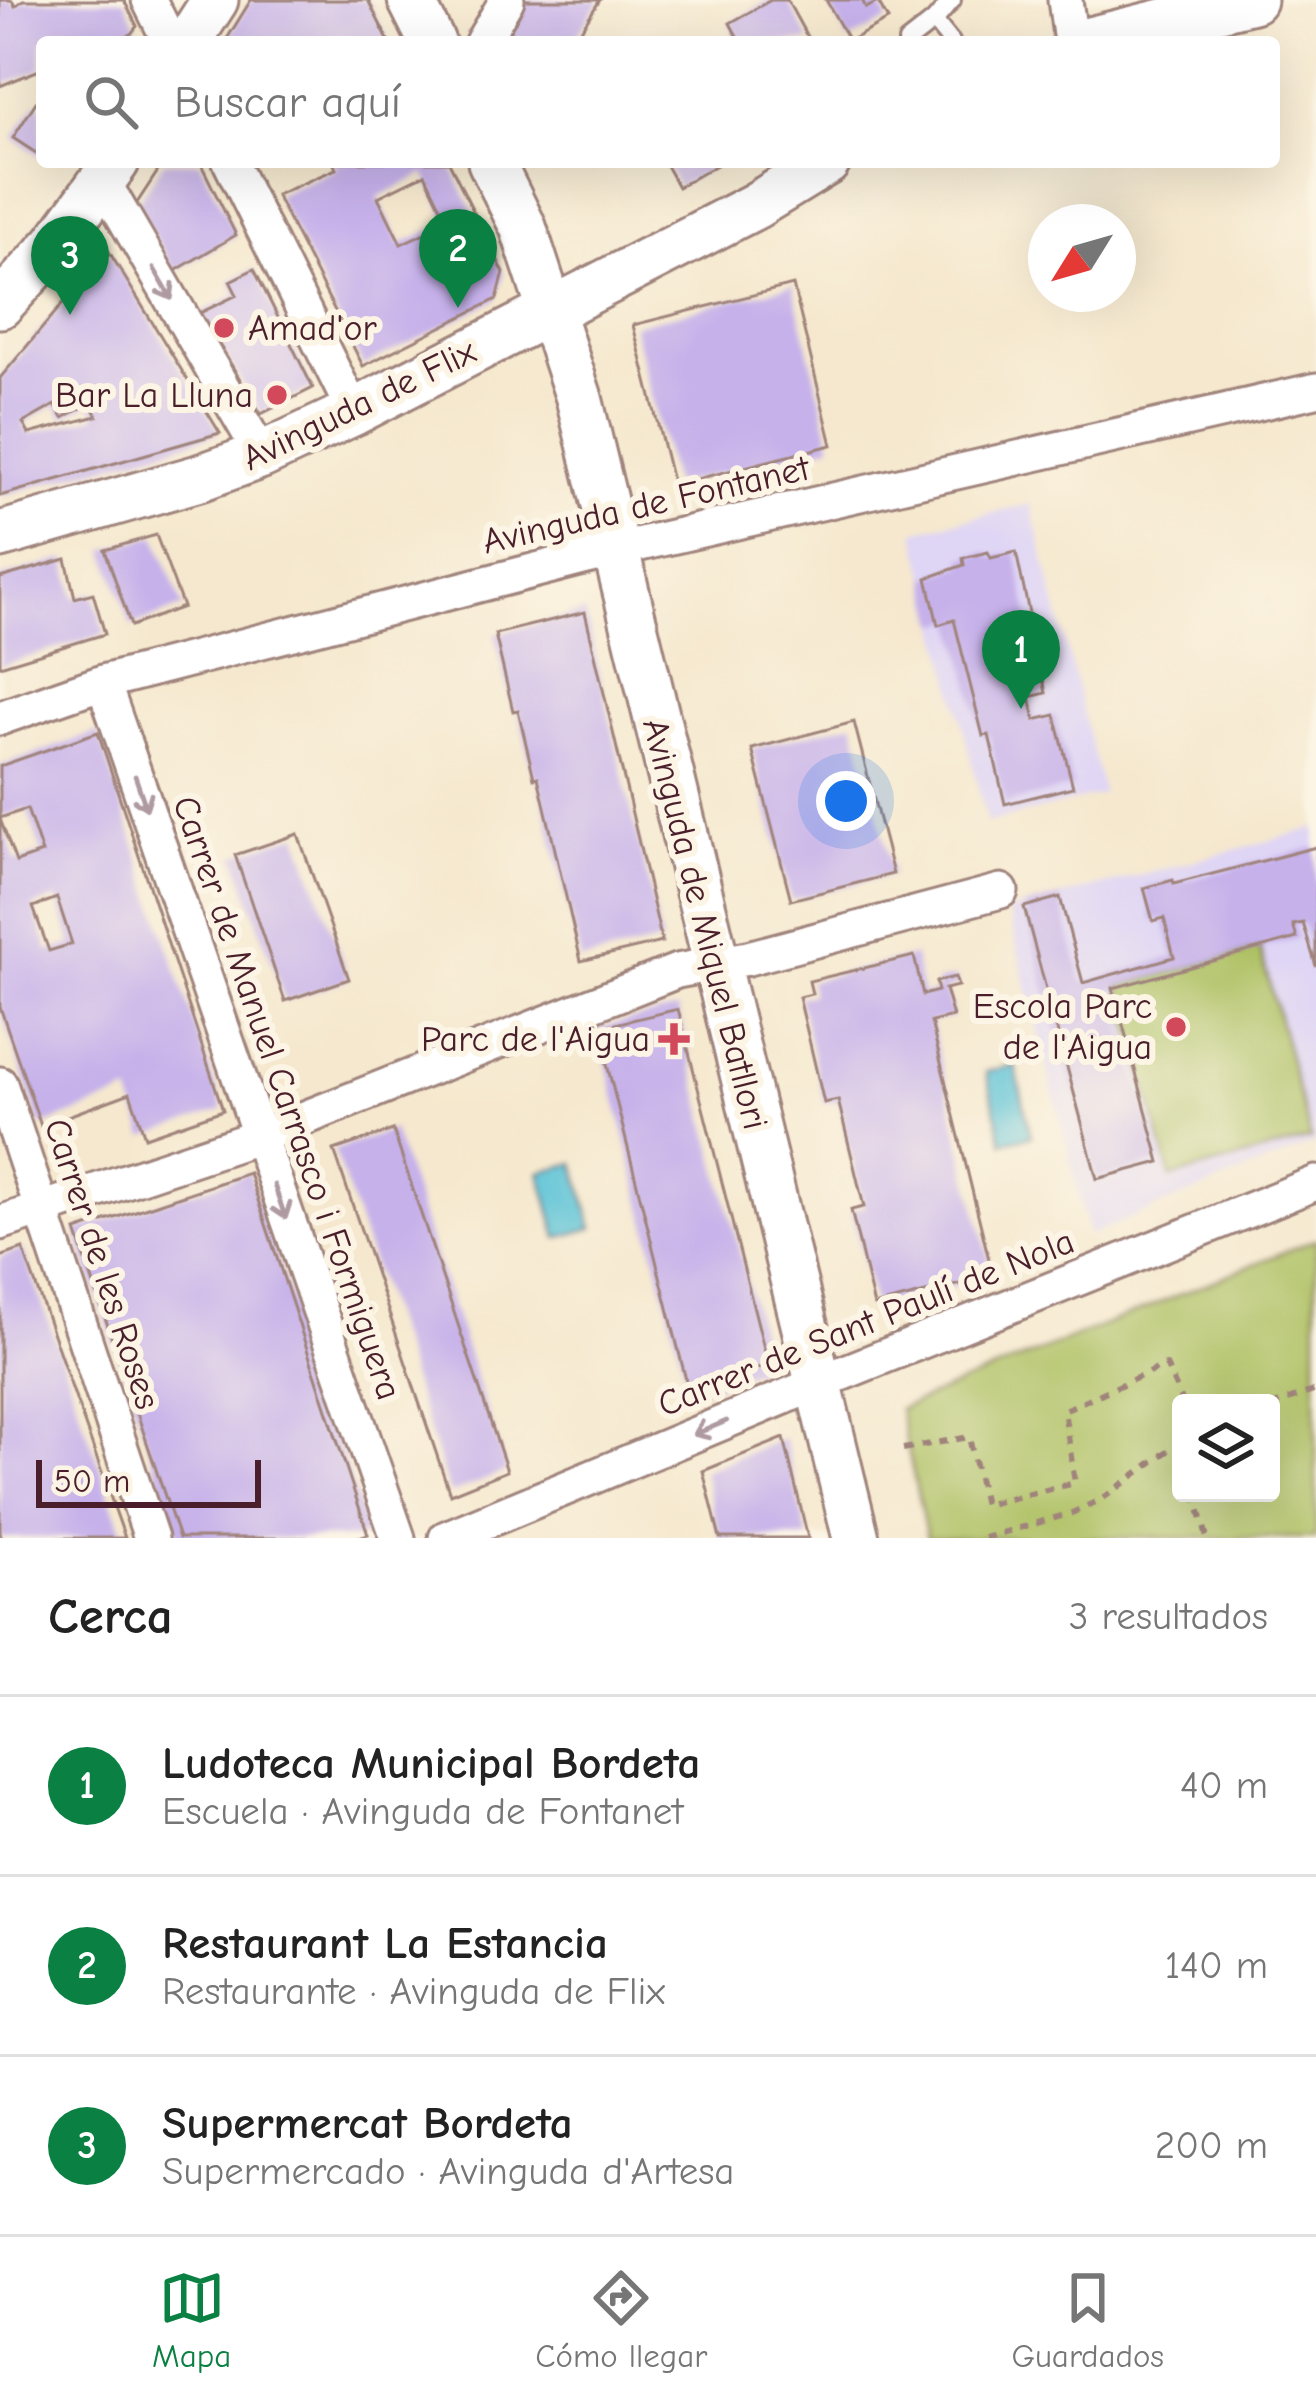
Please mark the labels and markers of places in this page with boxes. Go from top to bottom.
pin: 2 [419,209,497,308]
pin: 3 [31,216,109,315]
place label: Amad'or [248,308,377,349]
marker: Amad'or [211,315,237,341]
place label: Bar La Lluna [55,375,253,416]
marker: Bar La Lluna [264,382,290,408]
pin: 1 [982,610,1060,709]
place label: Escola Parc de l'Aigua [973,986,1152,1068]
marker: Escola Parc de l'Aigua [1163,1014,1189,1040]
place label: Parc de l'Aigua [421,1019,650,1060]
marker: Parc de l'Aigua [661,1026,687,1052]

